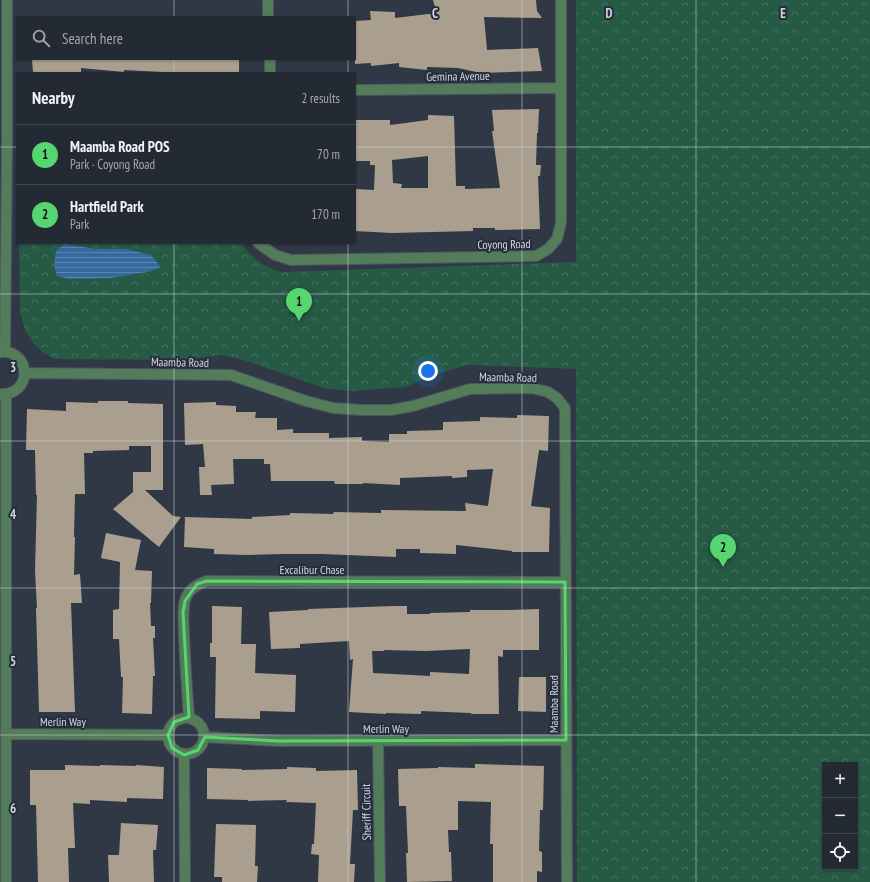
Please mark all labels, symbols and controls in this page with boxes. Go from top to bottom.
text: C [432,5,438,22]
text: D [606,5,613,22]
text: E [780,5,786,22]
search box [16,16,356,60]
icon: search [30,27,52,49]
text: Search here [62,29,123,48]
street label: Gemina Avenue [426,68,490,84]
text: Nearby [32,87,75,109]
text: 2 results [301,90,340,107]
text: Maamba Road POS [70,137,170,156]
text: 1 [42,146,48,163]
text: 70 m [317,146,340,163]
text: Park · Coyong Road [70,156,155,173]
text: Hartfield Park [70,197,144,216]
text: 2 [42,206,48,223]
text: 170 m [311,206,340,223]
text: Park [70,216,89,233]
street label: Coyong Road [477,236,531,252]
pin: 1 [286,288,312,321]
street label: Maamba Road [151,354,209,370]
text: 3 [10,359,16,376]
your location [418,361,438,381]
street label: Maamba Road [479,369,537,385]
text: 4 [10,506,17,523]
pin: 2 [710,534,736,567]
street label: Excalibur Chase [279,562,345,577]
text: 5 [10,653,16,670]
street label: Maamba Road [546,675,561,733]
street label: Merlin Way [40,714,86,729]
street label: Merlin Way [363,721,409,736]
map controls [822,762,858,870]
button: + [822,762,858,798]
street label: Sheriff Circuit [358,783,374,841]
button: − [822,798,858,834]
text: 6 [10,800,16,817]
button: locate [822,834,858,870]

